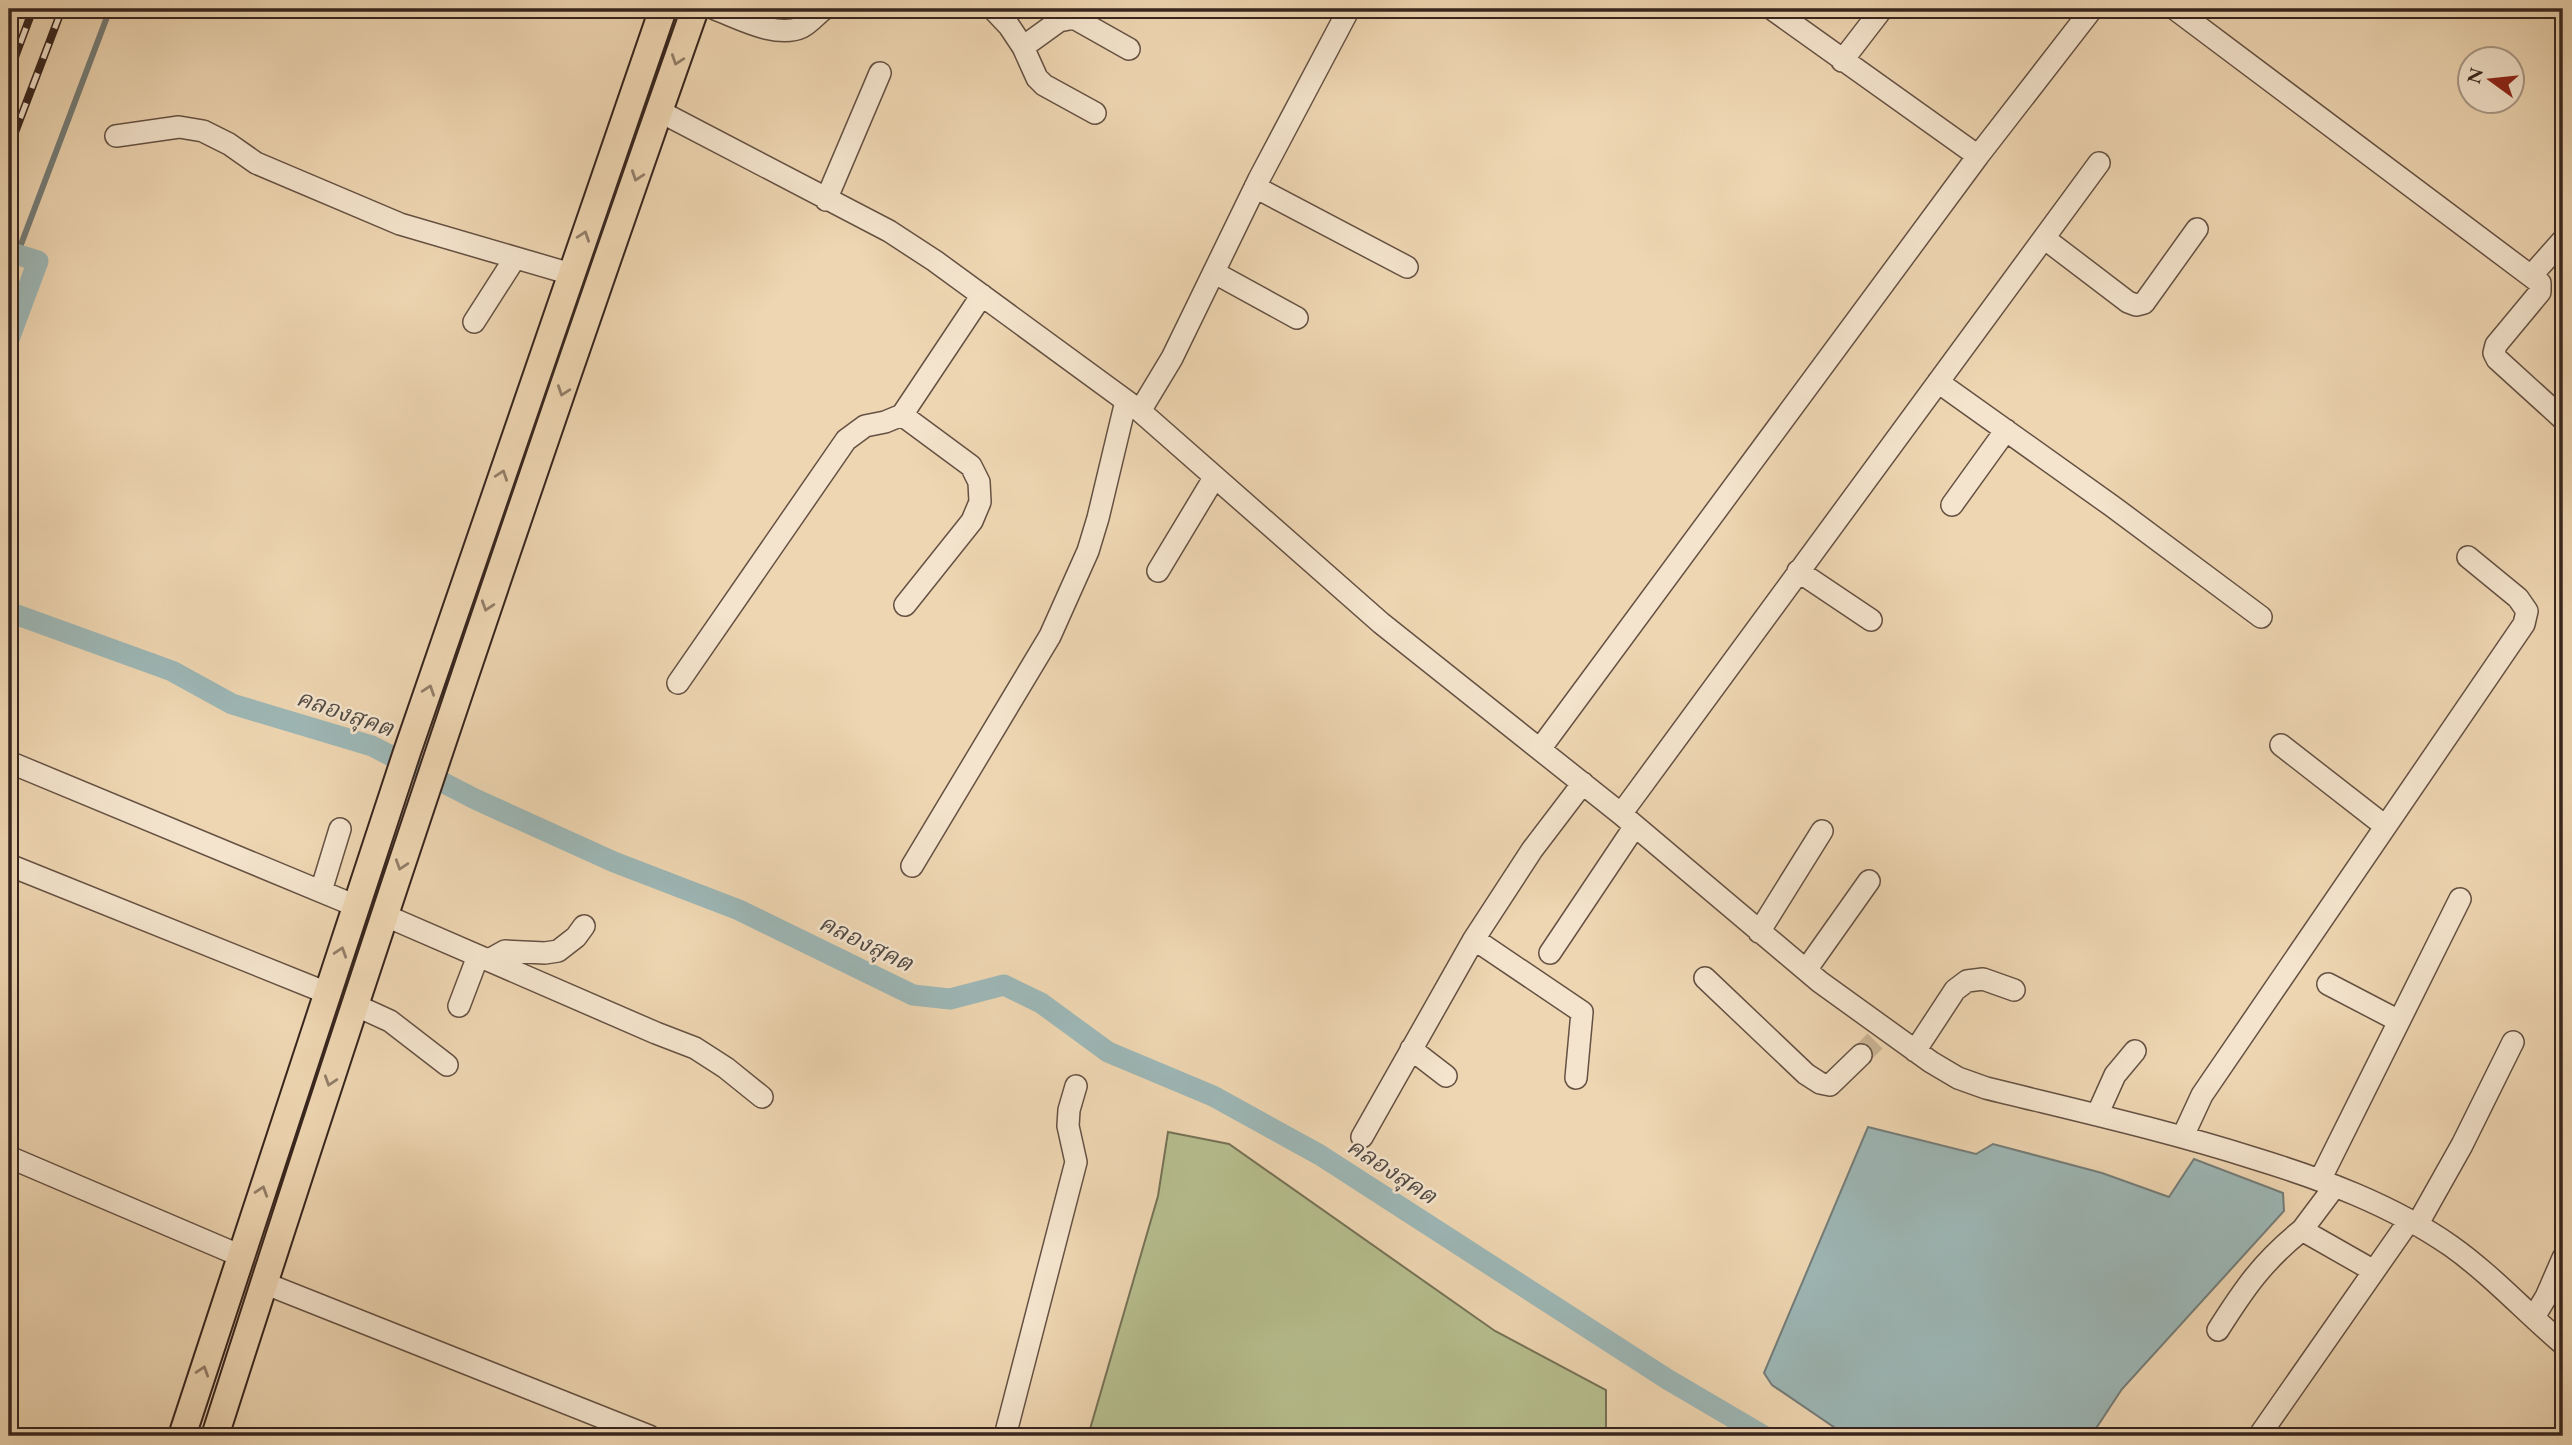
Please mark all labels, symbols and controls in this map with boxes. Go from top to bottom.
north arrow [2456,46,2526,116]
one-way arrow [671,53,685,66]
text: N [2461,64,2489,86]
one-way arrow [631,169,645,182]
one-way arrow [576,231,590,243]
one-way arrow [557,384,571,397]
one-way arrow [494,469,508,481]
one-way arrow [481,599,495,611]
water label: คลองสุคต [292,681,398,745]
one-way arrow [420,685,435,697]
one-way arrow [394,858,409,870]
water label: คลองสุคต [814,907,919,980]
one-way arrow [332,946,347,958]
one-way arrow [324,1074,338,1087]
water label: คลองสุคต [1341,1130,1444,1212]
one-way arrow [254,1185,269,1197]
one-way arrow [195,1366,210,1378]

